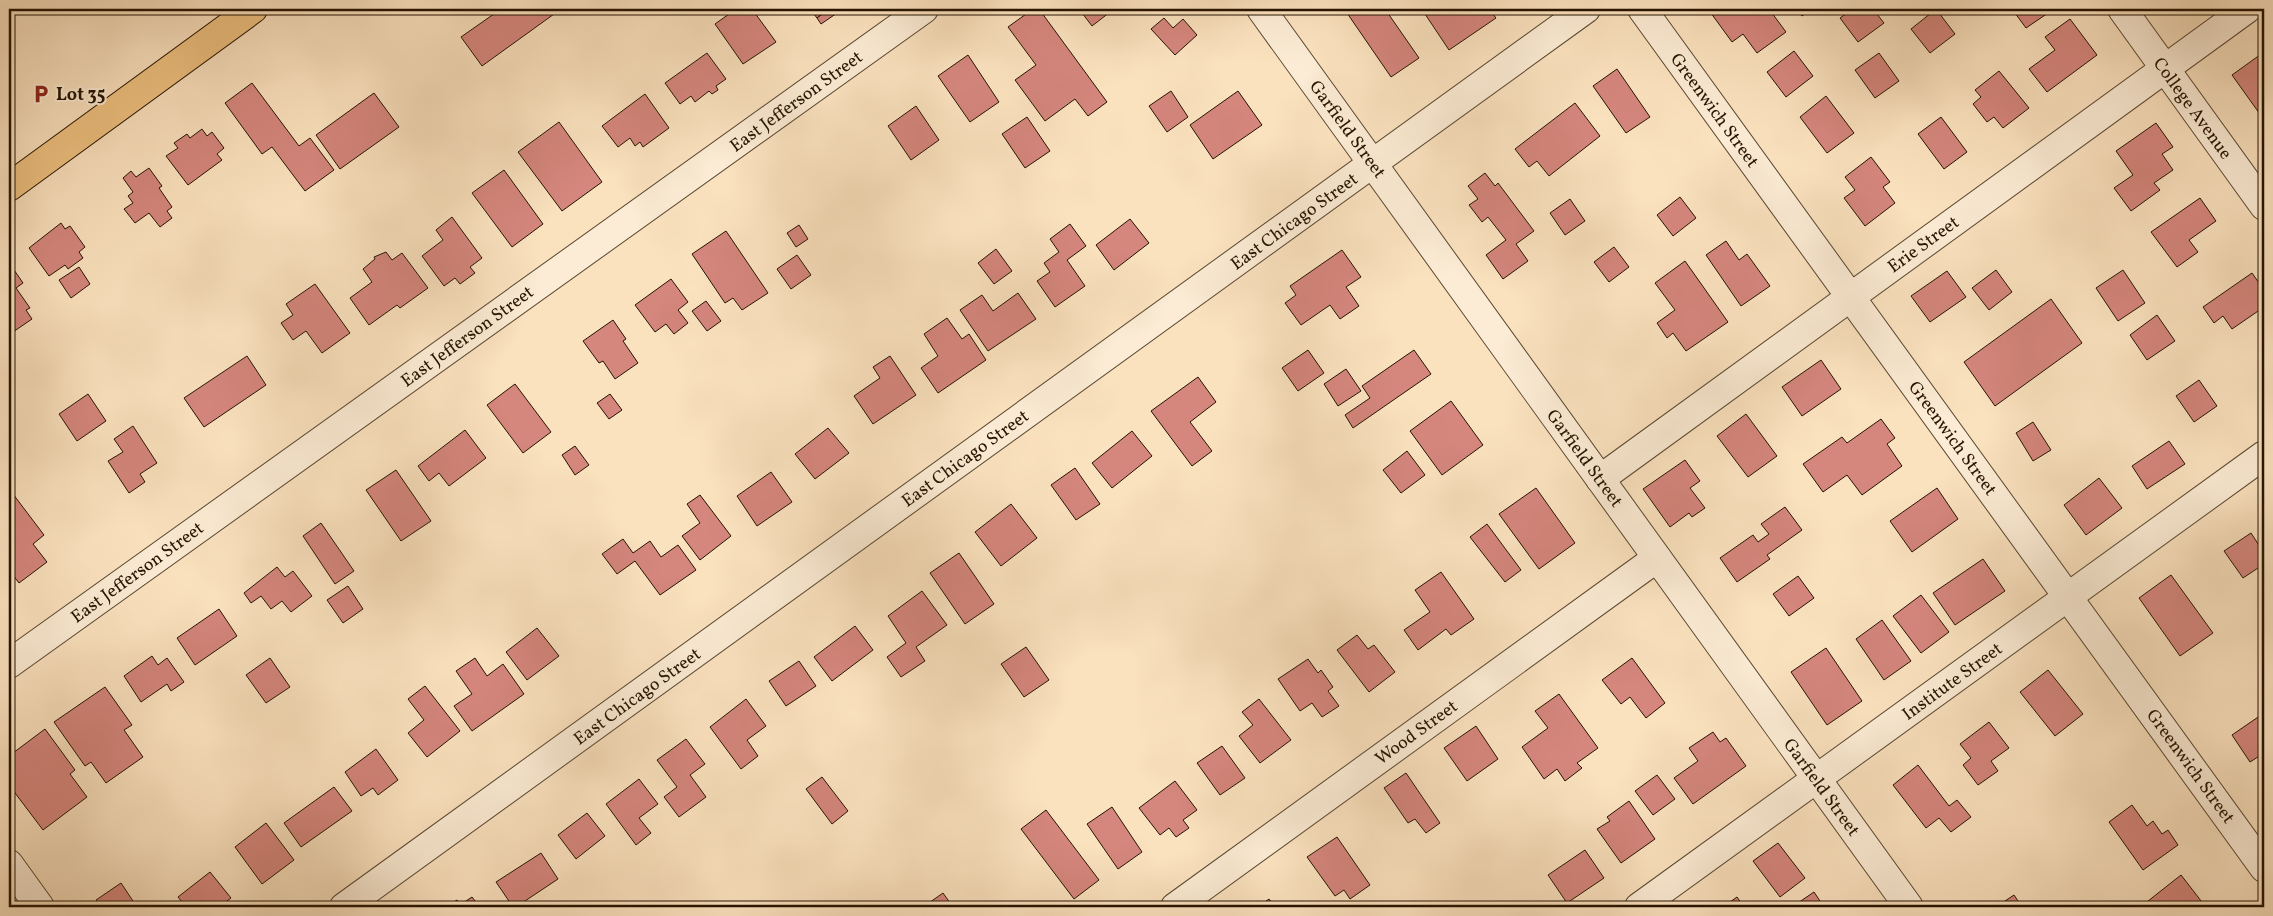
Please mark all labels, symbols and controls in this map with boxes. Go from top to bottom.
street label: East Jefferson Street [725,45,868,159]
street label: Greenwich Street [1664,48,1764,173]
street label: College Avenue [2146,53,2237,165]
street label: Garfield Street [1303,76,1391,184]
parking icon: Lot 35 [30,83,52,105]
place label: Lot 35 [56,83,105,108]
street label: East Chicago Street [1226,167,1364,277]
street label: Erie Street [1883,211,1965,280]
street label: East Jefferson Street [396,280,539,394]
street label: Greenwich Street [1902,376,2002,501]
street label: East Chicago Street [897,404,1035,514]
street label: Garfield Street [1540,405,1628,513]
street label: East Jefferson Street [66,516,209,630]
street label: Institute Street [1898,637,2008,727]
street label: East Chicago Street [569,642,707,752]
street label: Wood Street [1370,695,1463,772]
street label: Greenwich Street [2140,704,2240,829]
street label: Garfield Street [1777,734,1865,842]

